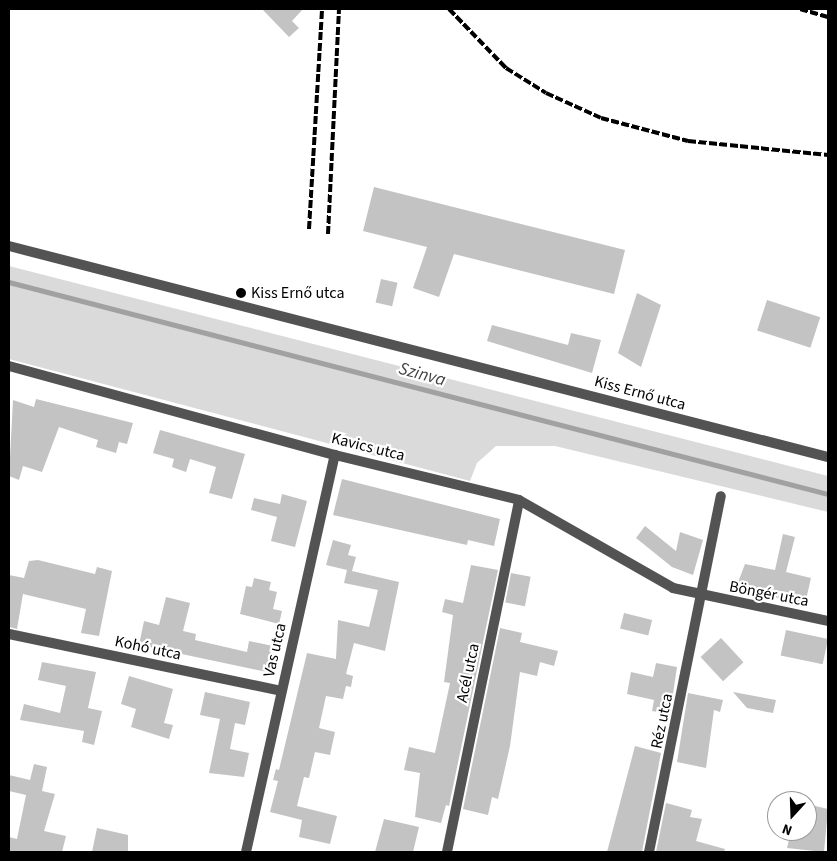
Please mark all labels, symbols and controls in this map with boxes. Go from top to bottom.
place label: Kiss Ernő utca [251,283,345,303]
marker: Kiss Ernő utca [235,287,247,299]
water label: Szinva [396,358,448,392]
street label: Kiss Ernő utca [592,372,688,414]
street label: Kavics utca [329,429,407,465]
street label: Böngér utca [728,577,810,611]
street label: Vas utca [259,621,291,679]
street label: Kohó utca [113,632,183,664]
street label: Acél utca [452,642,484,704]
street label: Réz utca [647,692,677,750]
north arrow [767,791,817,841]
text: N [779,818,795,840]

